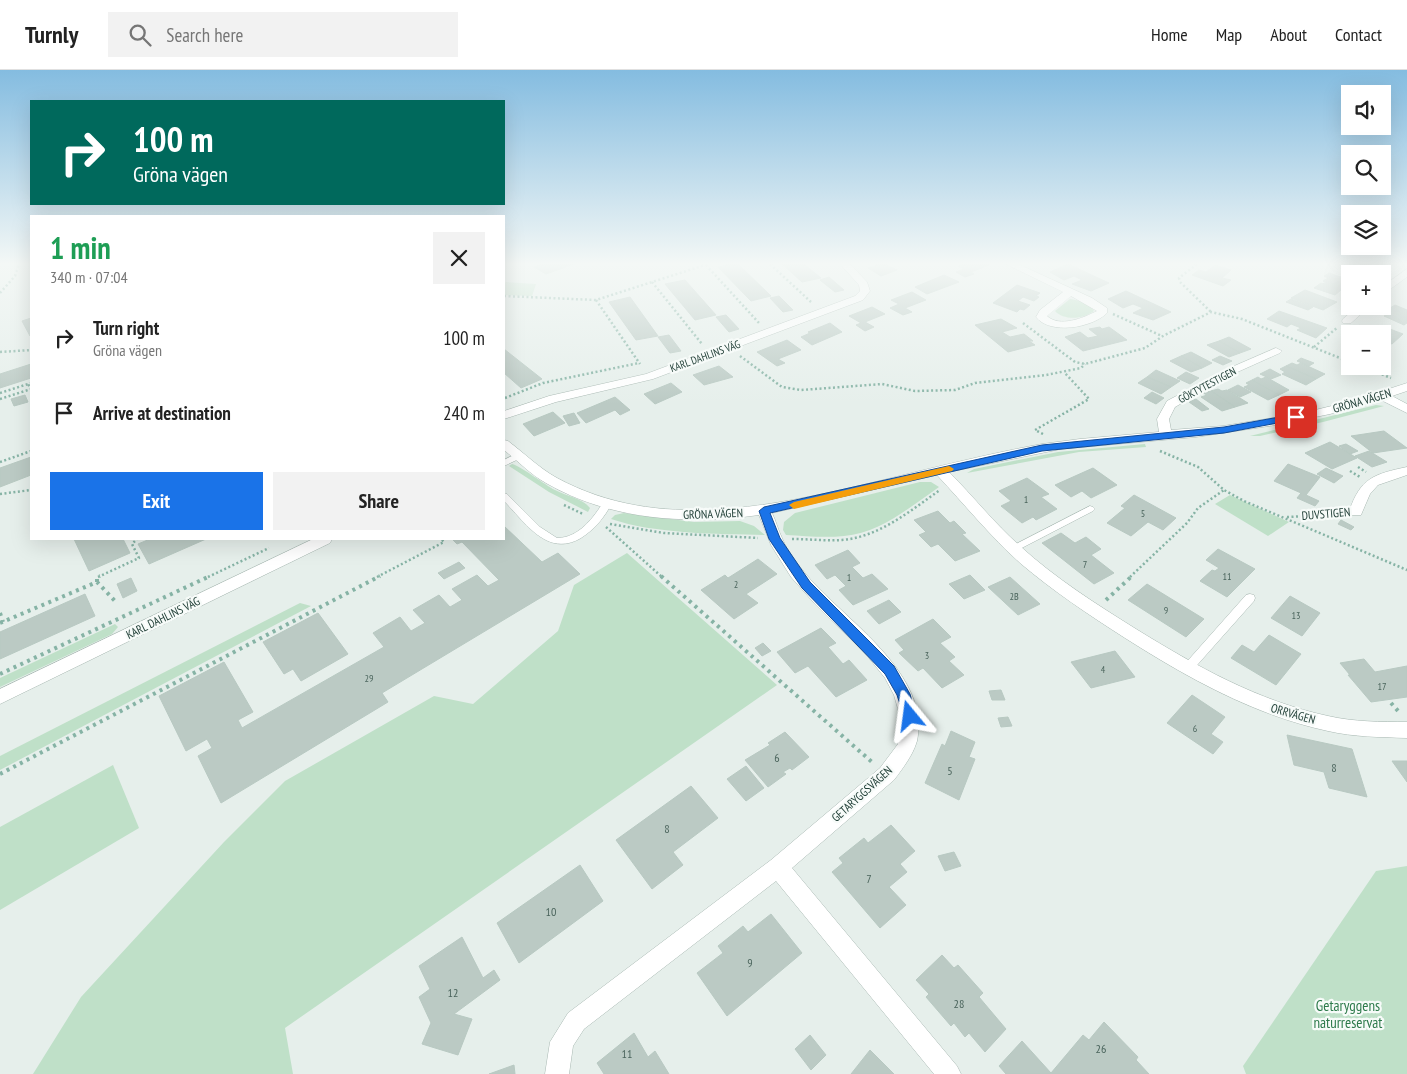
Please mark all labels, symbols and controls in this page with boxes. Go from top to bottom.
search box [108,12,458,57]
text: Turnly [25,19,78,50]
icon: search [126,21,154,49]
text: Search here [166,23,243,47]
text: Home [1151,23,1188,46]
text: Map [1216,23,1242,46]
text: About [1270,23,1307,46]
text: Contact [1335,23,1382,46]
map controls [1341,85,1391,375]
button: sound [1341,85,1391,135]
text: 100 m [133,116,214,162]
icon: right [50,120,115,185]
button: search [1341,145,1391,195]
text: Gröna vägen [133,160,228,188]
button: layers [1341,205,1391,255]
text: 1 min [50,228,111,267]
button: close [433,232,485,284]
button: + [1341,265,1391,315]
text: 340 m · 07:04 [50,267,128,287]
text: Turn right [93,316,159,340]
icon: right [50,324,78,352]
button: − [1341,325,1391,375]
text: 100 m [443,326,485,350]
street label: KARL DAHLINS VÄG [668,337,742,375]
text: Gröna vägen [93,340,162,360]
street label: GÖKTYTESTIGEN [1175,364,1239,406]
street label: GRÖNA VÄGEN [1331,385,1393,416]
pin [1275,396,1317,438]
icon: arrive [50,399,78,427]
text: Arrive at destination [93,401,231,425]
text: 240 m [443,401,485,425]
icon: arrive [1282,403,1310,431]
button: Exit [50,472,263,530]
button: Share [273,472,485,530]
house number: 1 [1024,493,1028,506]
street label: DUVSTIGEN [1301,504,1351,523]
street label: GRÖNA VÄGEN [683,505,743,522]
house number: 5 [1141,507,1145,520]
house number: 7 [1083,558,1087,571]
house number: 11 [1223,570,1232,583]
house number: 1 [847,571,851,584]
house number: 2 [734,578,738,591]
house number: 2B [1009,590,1019,603]
street label: KARL DAHLINS VÄG [123,593,202,642]
house number: 9 [1164,604,1168,617]
house number: 13 [1292,609,1301,622]
house number: 3 [925,649,929,662]
house number: 4 [1101,663,1106,676]
house number: 29 [365,672,374,685]
house number: 17 [1378,680,1387,693]
position arrow [883,689,935,741]
street label: ORRVÄGEN [1269,700,1317,727]
house number: 6 [1193,722,1198,735]
house number: 6 [774,750,780,765]
house number: 8 [1331,760,1337,775]
street label: GETARYGGSVÄGEN [828,762,895,825]
house number: 5 [947,763,953,778]
house number: 8 [664,821,670,836]
house number: 7 [866,871,872,886]
house number: 10 [546,904,556,919]
house number: 9 [747,955,753,970]
house number: 12 [448,985,458,1000]
house number: 28 [954,996,964,1011]
park label: Getaryggens naturreservat [1314,996,1382,1032]
house number: 26 [1096,1041,1106,1056]
house number: 11 [622,1046,632,1061]

